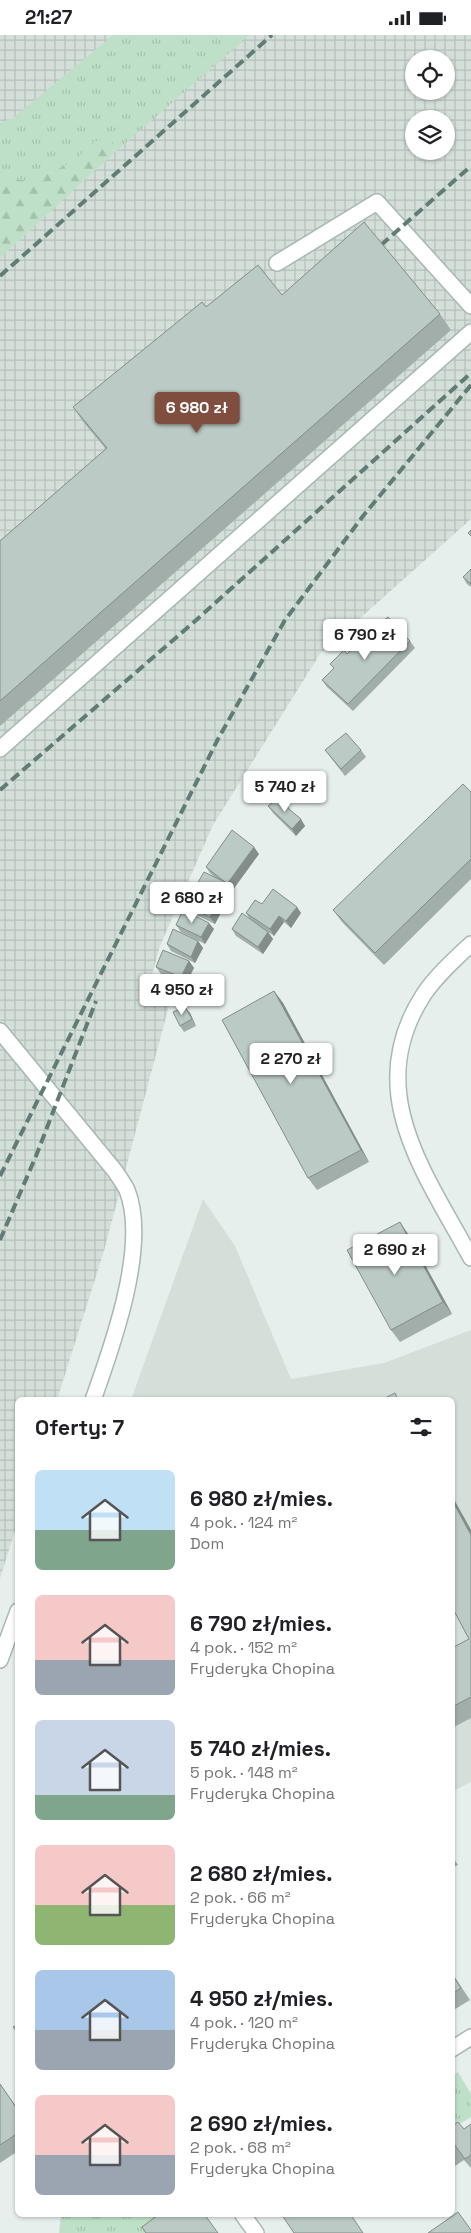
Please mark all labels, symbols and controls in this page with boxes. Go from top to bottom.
text: 21:27 [25,5,72,30]
map controls [405,50,455,160]
button: locate [405,50,455,100]
button: layers [405,110,455,160]
pin: 6 980 zł [145,391,249,434]
text: 6 980 zł [166,397,228,418]
pin: 6 790 zł [313,619,417,661]
text: 6 790 zł [334,624,396,645]
pin: 5 740 zł [233,771,337,813]
text: 5 740 zł [254,776,316,797]
pin: 2 680 zł [140,881,244,924]
text: 2 680 zł [161,887,223,908]
pin: 4 950 zł [130,973,234,1016]
text: 4 950 zł [151,979,213,1000]
pin: 2 270 zł [239,1043,343,1085]
text: 2 270 zł [261,1048,321,1069]
pin: 2 690 zł [343,1233,447,1276]
text: 2 690 zł [364,1239,426,1260]
icon: filters [407,1413,435,1441]
text: Oferty: 7 [35,1414,124,1441]
text: 6 980 zł/mies. [190,1485,333,1512]
icon: home [75,1490,135,1550]
text: 4 pok. · 124 m² [190,1512,297,1533]
text: Dom [190,1533,224,1554]
text: 6 790 zł/mies. [190,1610,332,1637]
icon: home [75,1615,135,1675]
text: 4 pok. · 152 m² [190,1637,297,1658]
text: Fryderyka Chopina [190,1658,335,1679]
text: 5 740 zł/mies. [190,1735,331,1762]
icon: home [75,1740,135,1800]
text: 5 pok. · 148 m² [190,1762,298,1783]
text: Fryderyka Chopina [190,1783,335,1804]
text: 2 680 zł/mies. [190,1860,332,1887]
icon: home [75,1865,135,1925]
text: 2 pok. · 66 m² [190,1887,291,1908]
text: Fryderyka Chopina [190,1908,335,1929]
text: 4 950 zł/mies. [190,1985,333,2012]
icon: home [75,1990,135,2050]
text: 4 pok. · 120 m² [190,2012,298,2033]
text: Fryderyka Chopina [190,2033,335,2054]
text: 2 690 zł/mies. [190,2110,333,2137]
icon: home [75,2115,135,2175]
text: 2 pok. · 68 m² [190,2137,291,2158]
text: Fryderyka Chopina [190,2158,335,2179]

